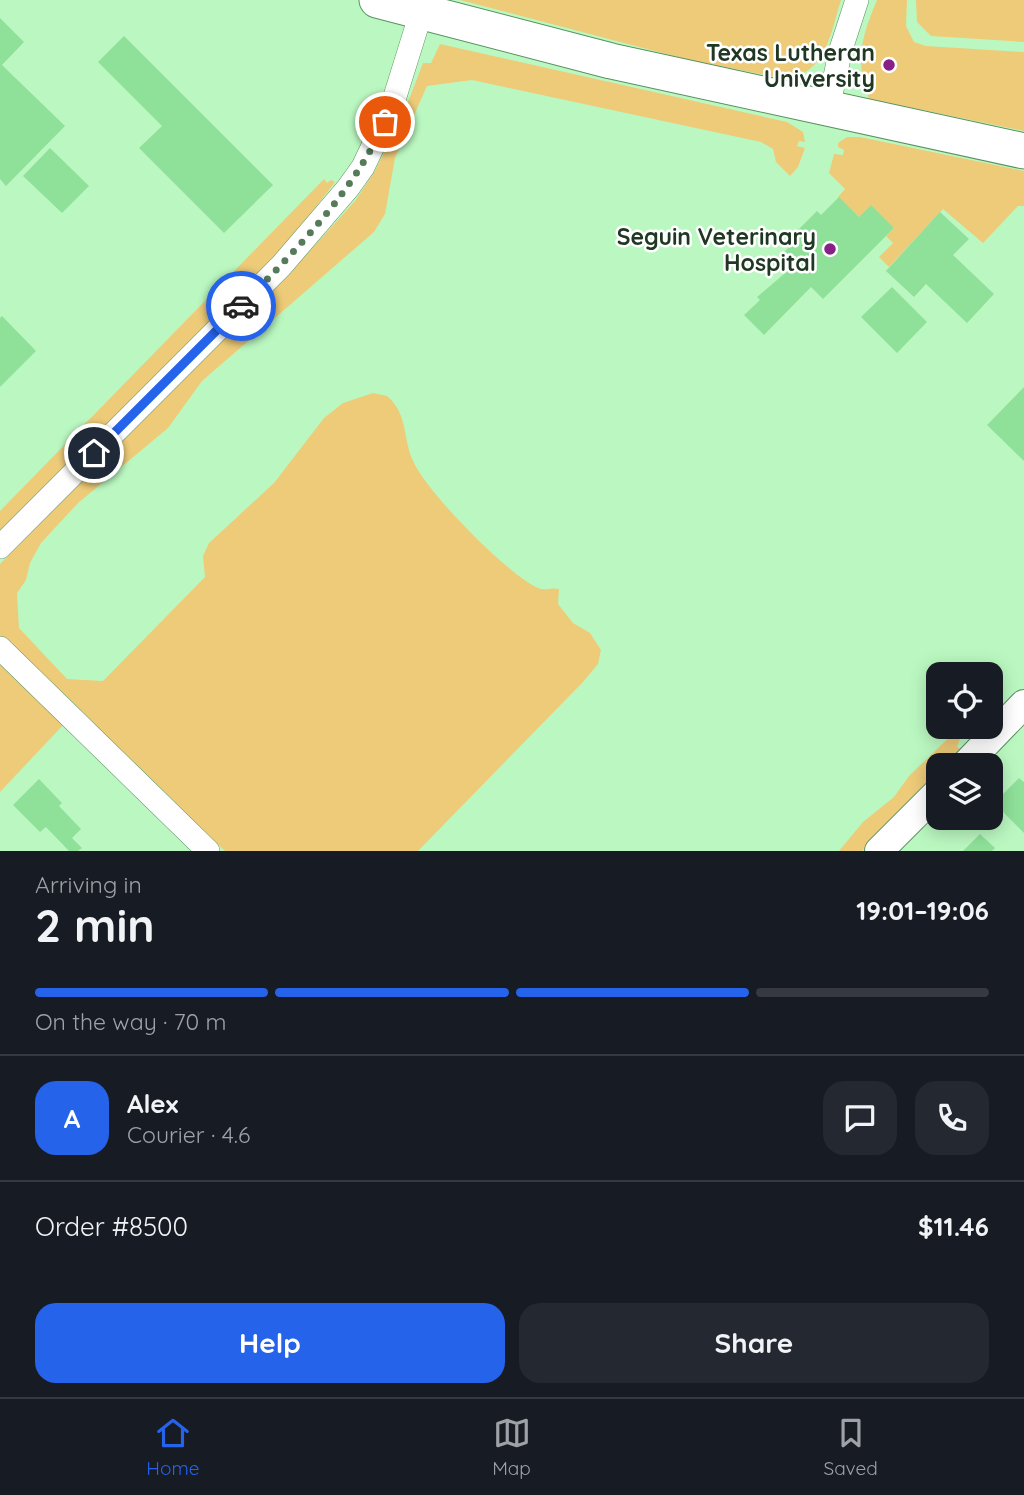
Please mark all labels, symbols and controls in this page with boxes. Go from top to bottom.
place label: Texas Lutheran University [706,38,875,93]
marker: Texas Lutheran University [881,57,897,73]
pin [355,92,415,152]
icon: bag [366,103,404,141]
place label: Seguin Veterinary Hospital [617,222,816,277]
marker: Seguin Veterinary Hospital [822,241,838,257]
courier [206,271,276,341]
icon: car [222,287,260,325]
pin [64,423,124,483]
icon: home [75,434,113,472]
map controls [926,662,1003,830]
button: locate [926,662,1003,739]
button: layers [926,753,1003,830]
text: Arriving in [35,870,142,899]
text: 19:01–19:06 [856,894,989,927]
text: 2 min [35,896,155,954]
text: On the way · 70 m [35,1007,227,1036]
button: chat [823,1081,897,1155]
button: phone [915,1081,989,1155]
text: Alex [127,1087,178,1120]
text: A [64,1102,80,1135]
text: Courier · 4.6 [127,1120,250,1149]
text: Order #8500 [35,1210,188,1243]
text: $11.46 [918,1210,989,1243]
button: Help [35,1303,505,1383]
button: Share [519,1303,989,1383]
tab: Home [146,1414,200,1480]
tab: Map [492,1414,531,1480]
tab: Saved [824,1414,878,1480]

